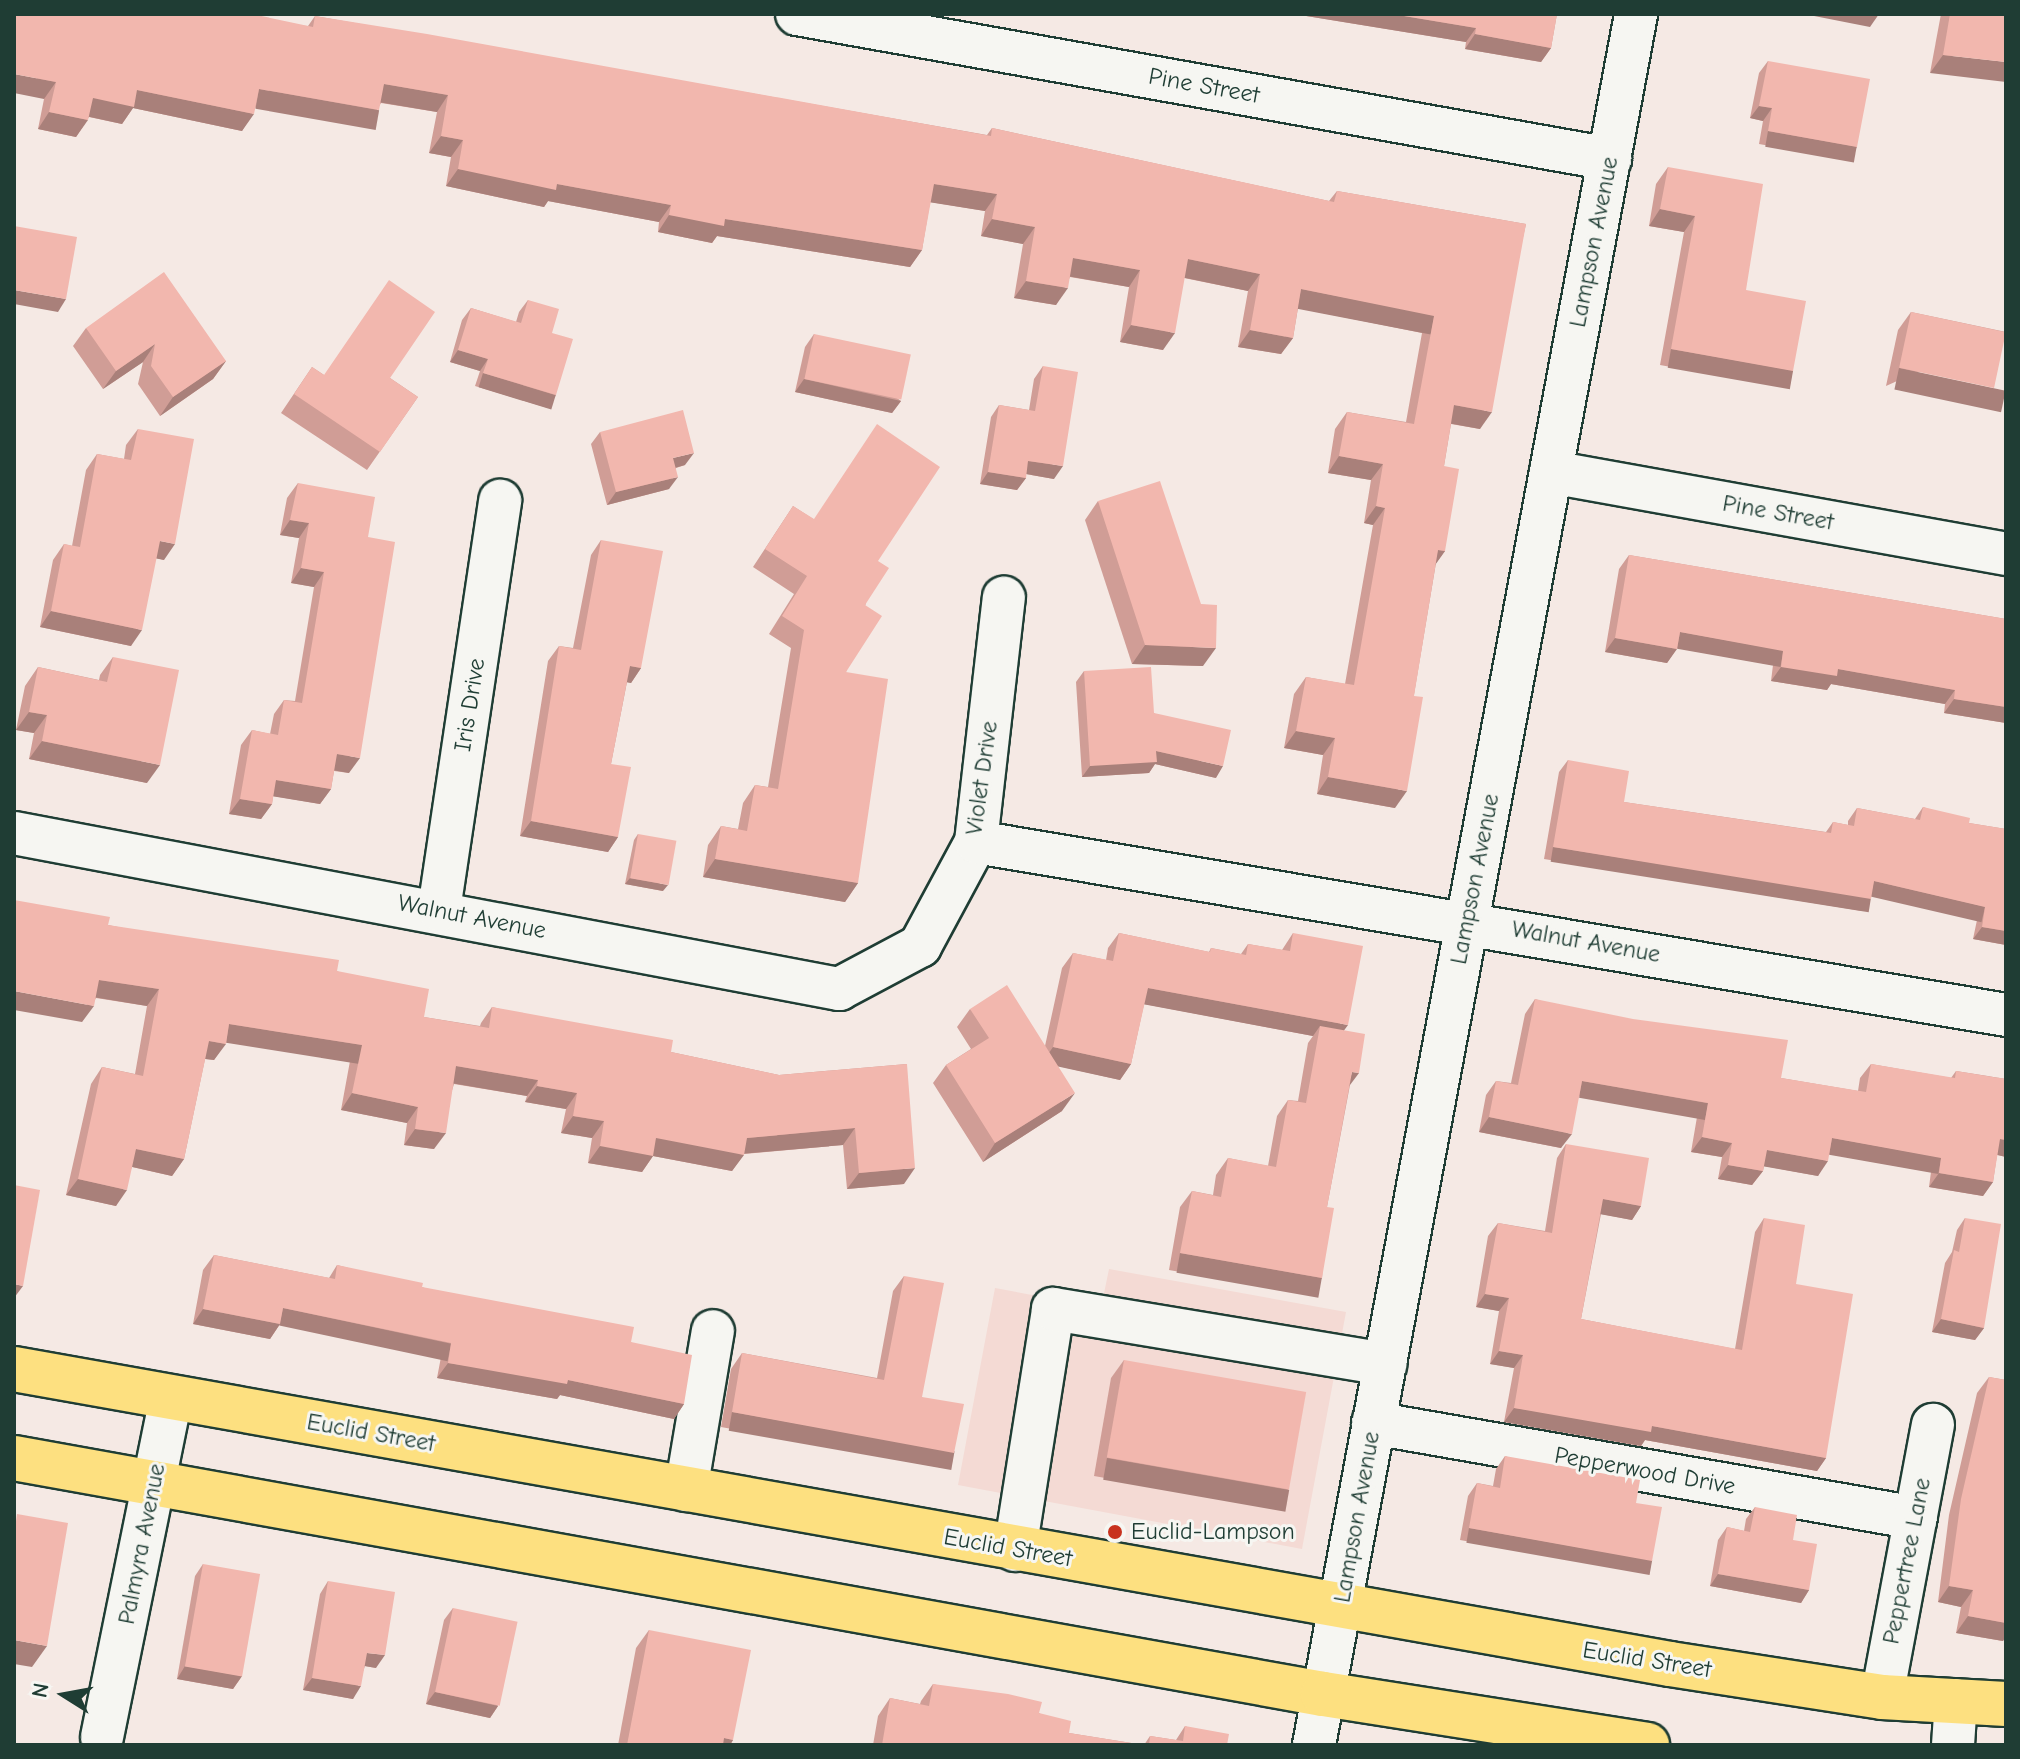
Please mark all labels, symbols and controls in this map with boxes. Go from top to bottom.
street label: Pine Street [1146,62,1262,110]
street label: Lampson Avenue [1563,154,1625,330]
street label: Pine Street [1720,489,1836,537]
street label: Iris Drive [448,656,492,754]
street label: Violet Drive [960,719,1004,837]
street label: Lampson Avenue [1444,791,1506,967]
street label: Walnut Avenue [395,889,549,945]
street label: Walnut Avenue [1509,915,1663,969]
street label: Euclid Street [305,1408,437,1458]
street label: Lampson Avenue [1328,1429,1386,1605]
street label: Pepperwood Drive [1552,1441,1738,1501]
street label: Palmyra Avenue [112,1461,172,1627]
street label: Peppertree Lane [1877,1475,1937,1647]
place label: Euclid-Lampson [1131,1518,1295,1546]
street label: Euclid Street [942,1523,1074,1573]
marker: Euclid-Lampson [1106,1523,1124,1541]
street label: Euclid Street [1581,1636,1713,1684]
north arrow [24,1655,104,1735]
text: N [26,1681,55,1700]

